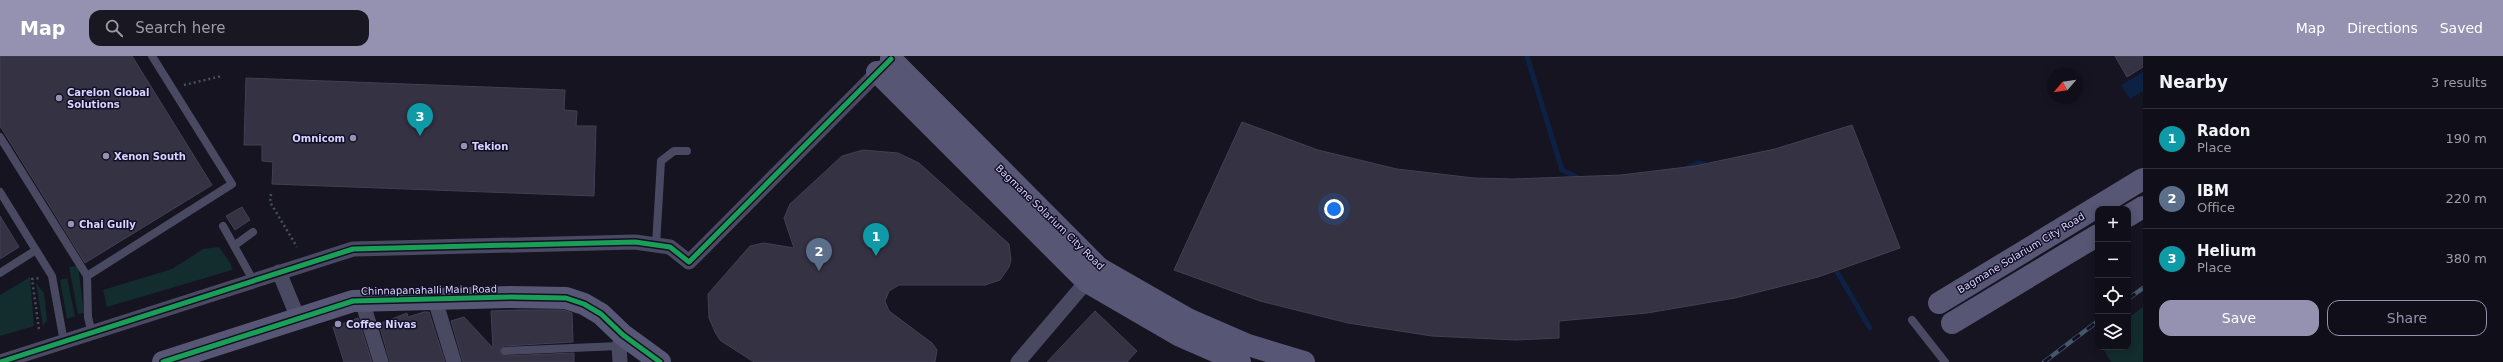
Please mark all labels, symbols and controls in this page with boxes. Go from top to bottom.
search box [89,10,369,46]
text: Map [20,17,65,39]
icon: search [103,17,125,39]
text: Search here [135,19,225,37]
text: Map [2296,20,2325,36]
text: Directions [2347,20,2418,36]
text: Saved [2440,20,2483,36]
north arrow [2047,68,2083,104]
text: Nearby [2159,72,2228,92]
text: 3 results [2431,75,2487,90]
place label: Carelon Global Solutions [67,87,150,110]
marker: Carelon Global Solutions [54,93,64,103]
pin: 3 [407,103,433,136]
text: Radon [2197,122,2250,140]
text: 1 [2167,131,2177,146]
text: 190 m [2445,131,2487,146]
place label: Omnicom [292,133,345,144]
marker: Omnicom [348,133,358,143]
text: Place [2197,140,2232,155]
marker: Tekion [459,141,469,151]
place label: Tekion [472,141,508,152]
marker: Xenon South [101,151,111,161]
place label: Xenon South [114,151,186,162]
street label: Bagmane Solarium City Road [994,162,1106,272]
text: IBM [2197,182,2229,200]
text: 2 [2167,191,2177,206]
text: 220 m [2445,191,2487,206]
your location [1324,199,1344,219]
text: Office [2197,200,2235,215]
map controls [2095,206,2131,350]
button: + [2095,206,2131,242]
street label: Bagmane Solarium City Road [1955,211,2087,295]
marker: Chai Gully [66,219,76,229]
place label: Chai Gully [79,219,136,230]
pin: 1 [863,223,889,256]
pin: 2 [806,238,832,271]
button: − [2095,242,2131,278]
text: Helium [2197,242,2256,260]
text: 3 [2167,251,2177,266]
text: 380 m [2445,251,2487,266]
text: Place [2197,260,2232,275]
button: locate [2095,278,2131,314]
street label: Chinnapanahalli Main Road [361,283,497,297]
button: Save [2159,300,2319,336]
button: Share [2327,300,2487,336]
button: layers [2095,314,2131,350]
marker: Coffee Nivas [333,319,343,329]
place label: Coffee Nivas [346,319,416,330]

